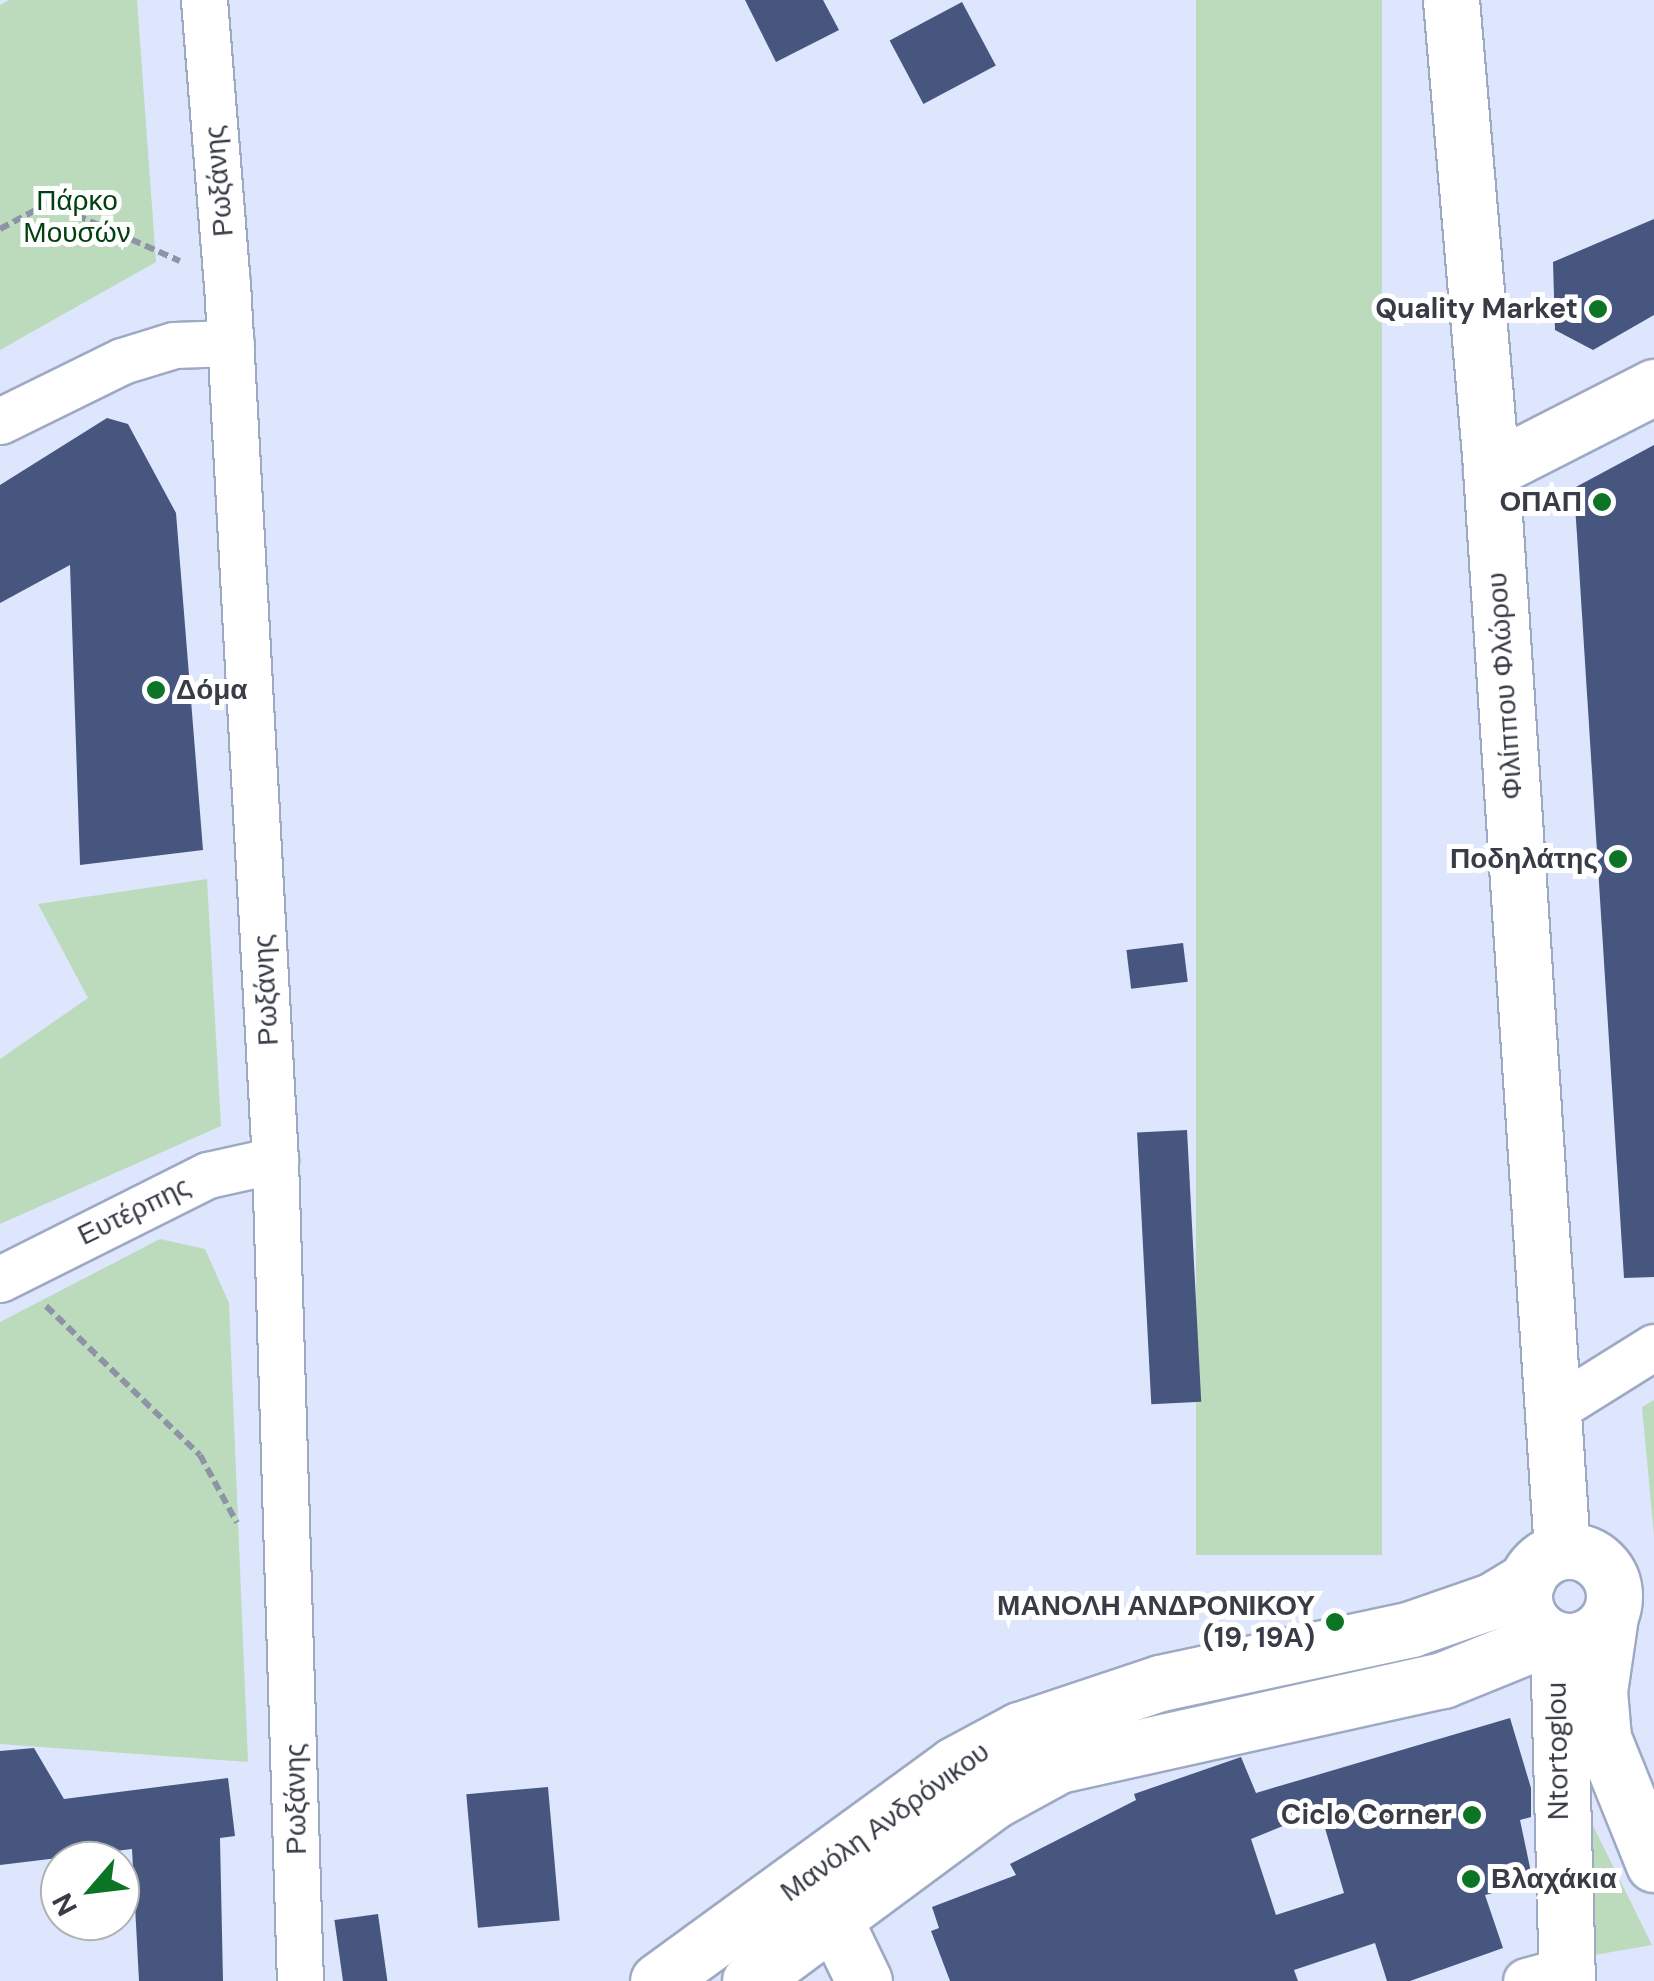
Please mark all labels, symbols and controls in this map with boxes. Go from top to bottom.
street label: Ρωξάνης [197,124,241,238]
park label: Πάρκο Μουσών [23,184,131,250]
place label: Quality Market [1375,292,1578,326]
marker: Quality Market [1587,298,1609,320]
place label: ΟΠΑΠ [1500,485,1582,519]
marker: ΟΠΑΠ [1591,491,1613,513]
street label: Φιλίππου Φλώρου [1480,571,1530,801]
place label: Δόμα [176,673,248,707]
marker: Δόμα [145,679,167,701]
place label: Ποδηλάτης [1450,842,1598,876]
marker: Ποδηλάτης [1607,848,1629,870]
street label: Ρωξάνης [246,933,286,1047]
street label: Ευτέρπης [72,1169,196,1253]
place label: ΜΑΝΟΛΗ ΑΝΔΡΟΝΙΚΟΥ (19, 19Α) [997,1589,1315,1655]
marker: ΜΑΝΟΛΗ ΑΝΔΡΟΝΙΚΟΥ (19, 19Α) [1324,1611,1346,1633]
street label: Ntortoglou [1540,1682,1576,1820]
street label: Μανόλη Ανδρόνικου [774,1735,996,1909]
street label: Ρωξάνης [278,1743,314,1855]
place label: Ciclo Corner [1281,1798,1452,1832]
marker: Ciclo Corner [1461,1804,1483,1826]
north arrow [40,1841,140,1941]
place label: Βλαχάκια [1491,1862,1617,1896]
marker: Βλαχάκια [1460,1868,1482,1890]
text: N [44,1887,86,1922]

